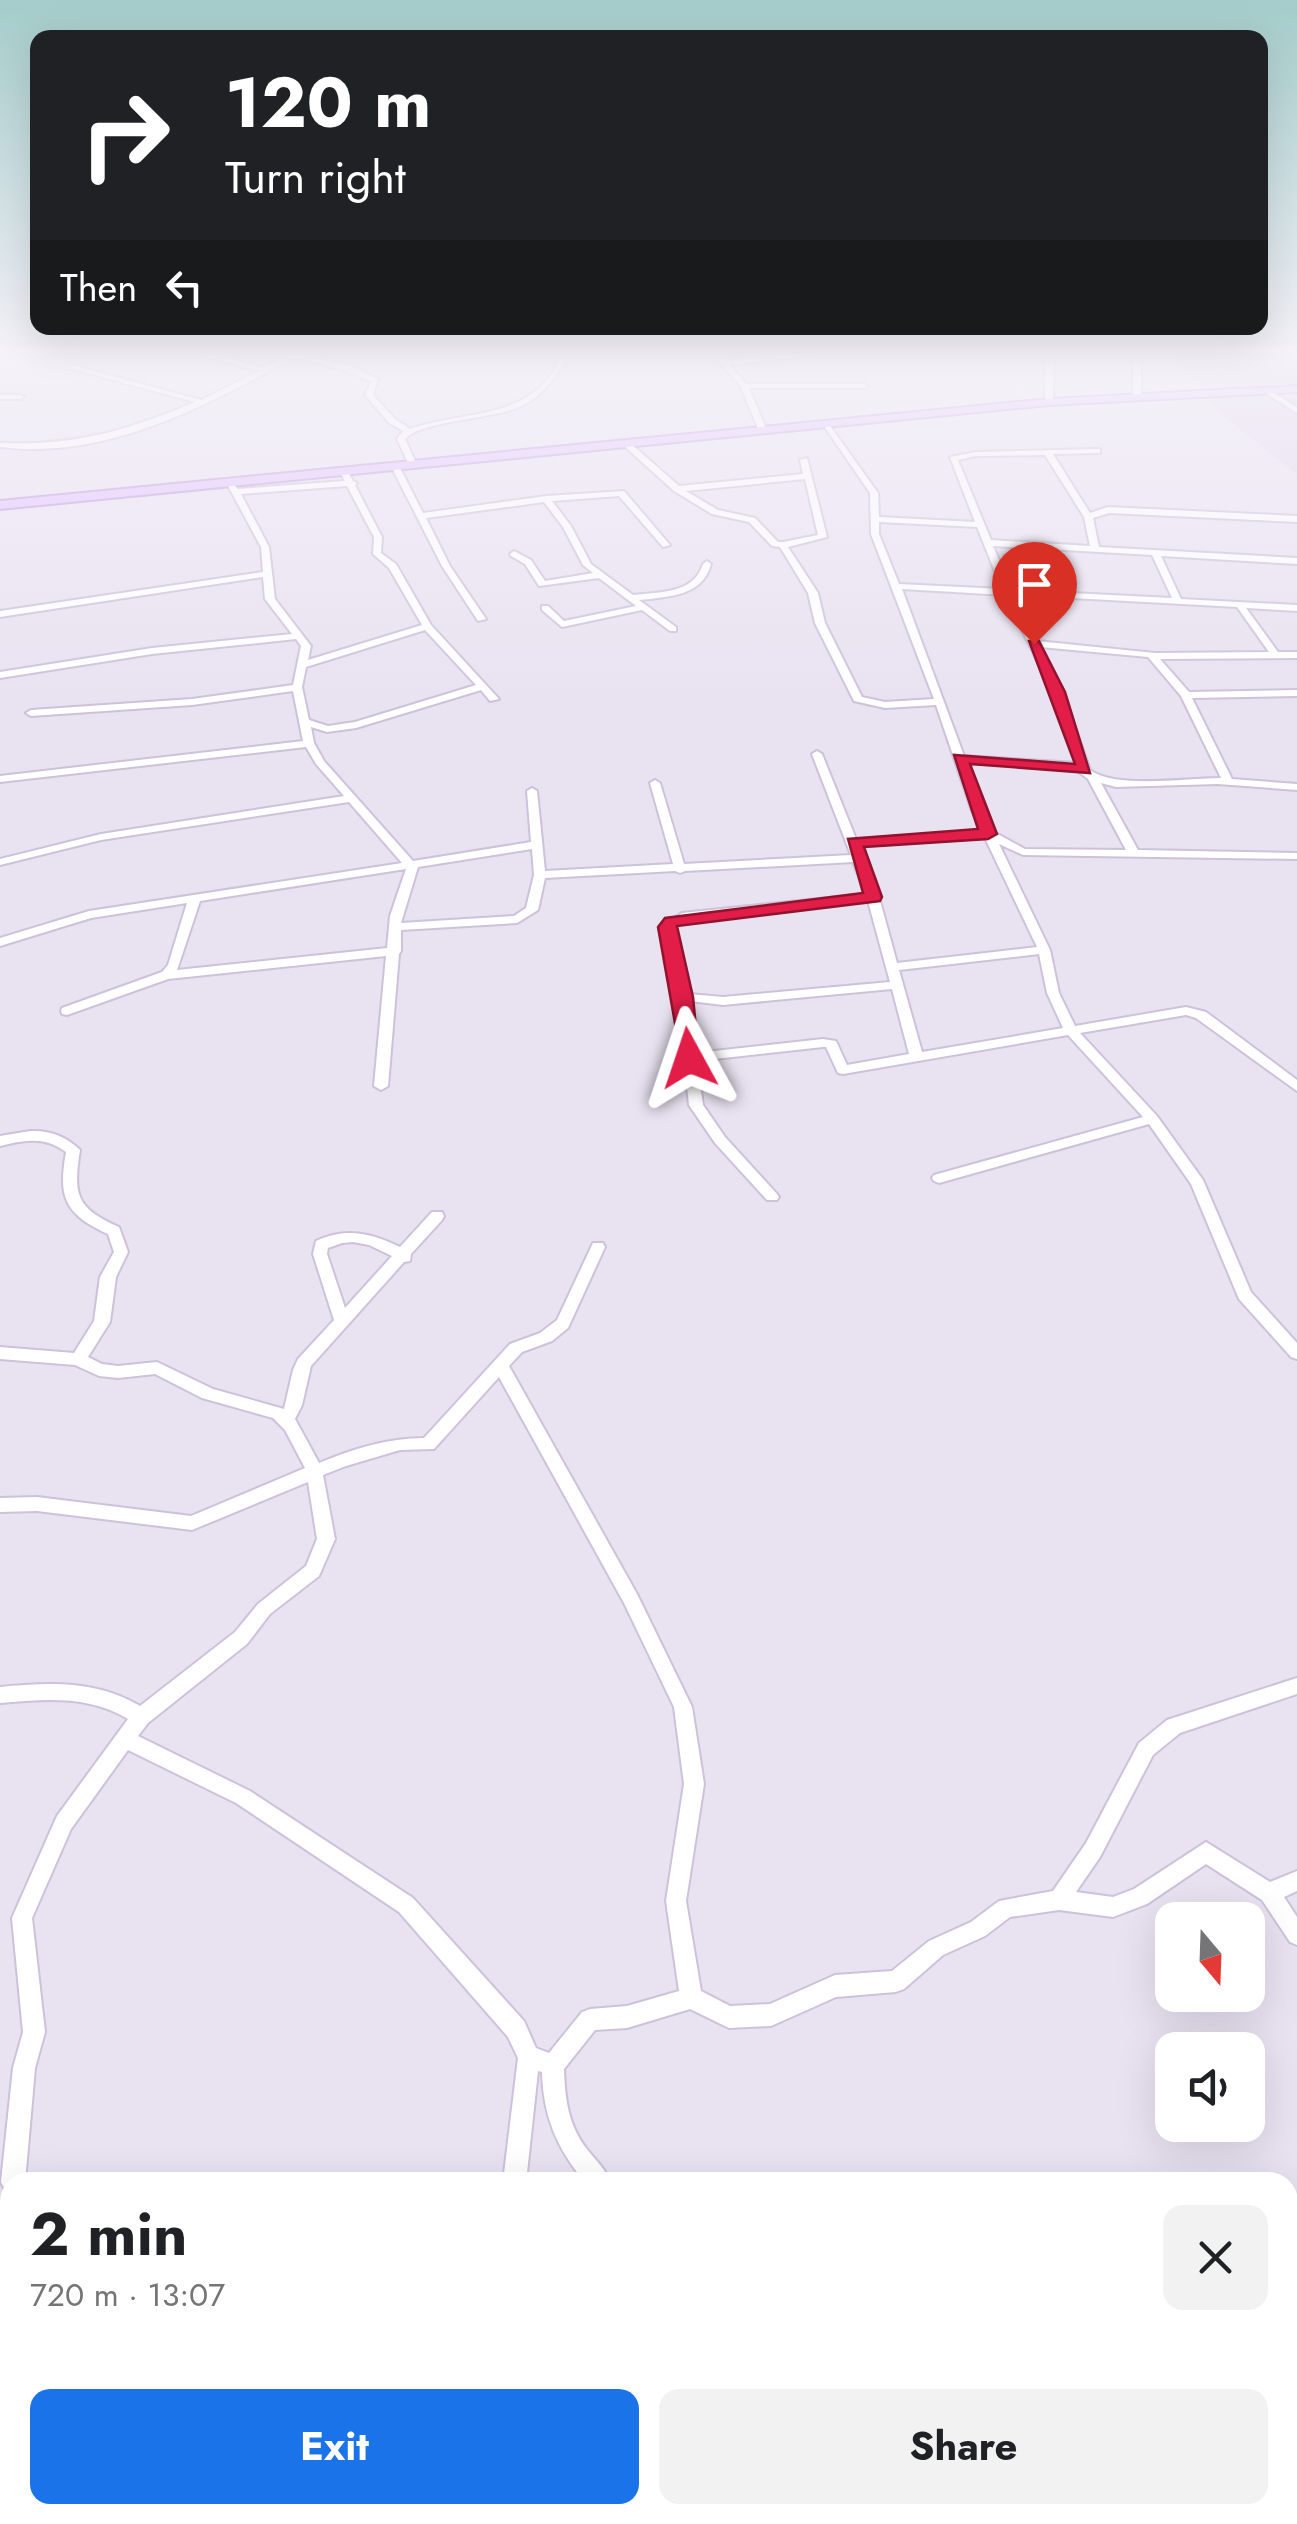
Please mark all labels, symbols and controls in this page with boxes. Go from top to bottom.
text: 120 m [225,52,431,153]
icon: right [60,70,190,200]
text: Turn right [225,145,406,210]
text: Then [60,260,137,315]
icon: left [157,260,212,315]
pin [992,542,1077,645]
icon: arrive [1007,557,1062,612]
position arrow [637,1006,741,1110]
north arrow [1155,1902,1265,2012]
map controls [1155,1902,1265,2142]
button: sound [1155,2032,1265,2142]
text: 2 min [30,2191,188,2278]
button: close [1163,2205,1268,2310]
text: 720 m · 13:07 [30,2272,225,2318]
button: Exit [30,2389,639,2504]
button: Share [659,2389,1268,2504]

